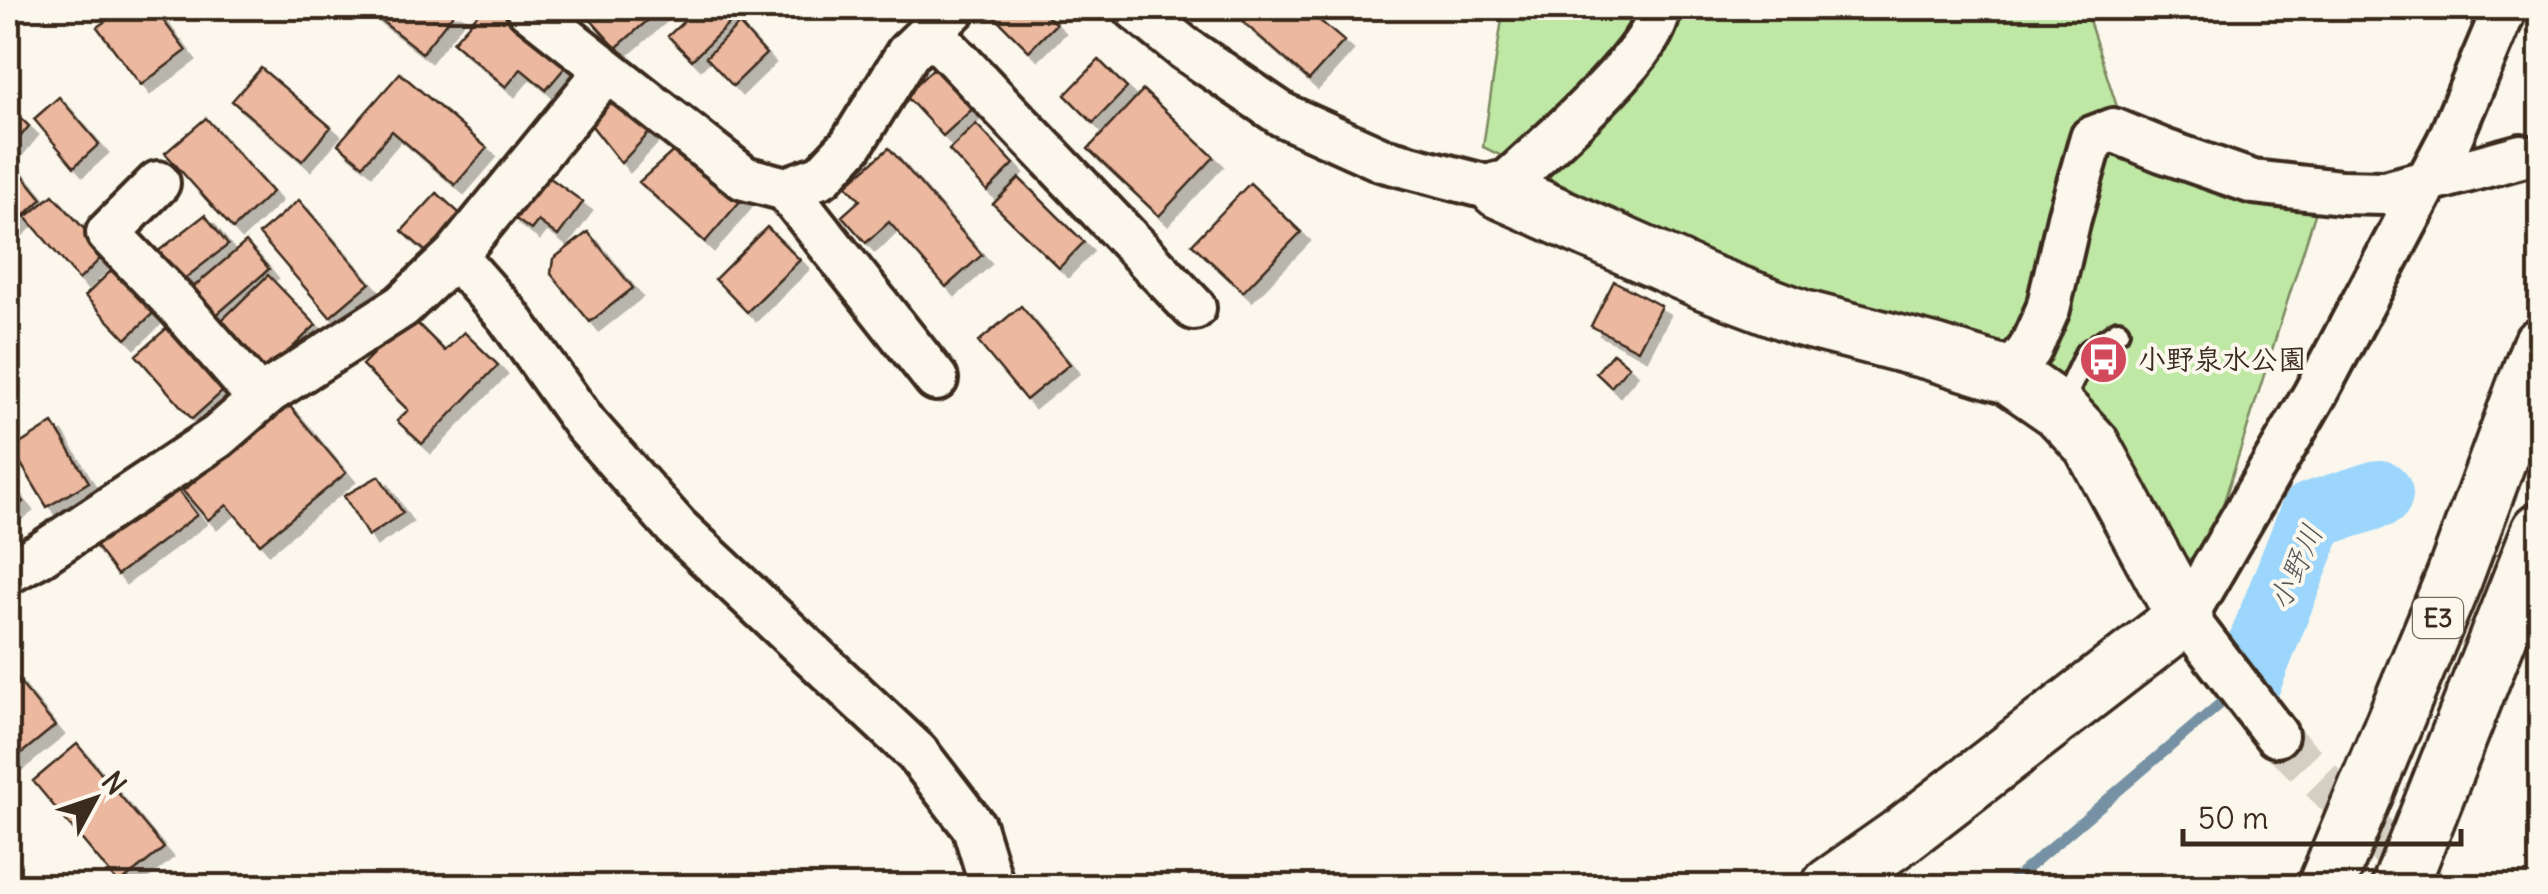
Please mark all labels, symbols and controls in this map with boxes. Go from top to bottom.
bus stop icon: 小野泉水公園 [2077,333,2129,385]
place label: 小野泉水公園 [2138,341,2306,377]
water label: 小野川 [2259,518,2331,616]
road number: E3 [2413,598,2463,638]
north arrow [45,749,145,849]
text: N [94,764,134,802]
scale bar [2183,784,2460,846]
text: 50 m [2198,799,2268,837]

